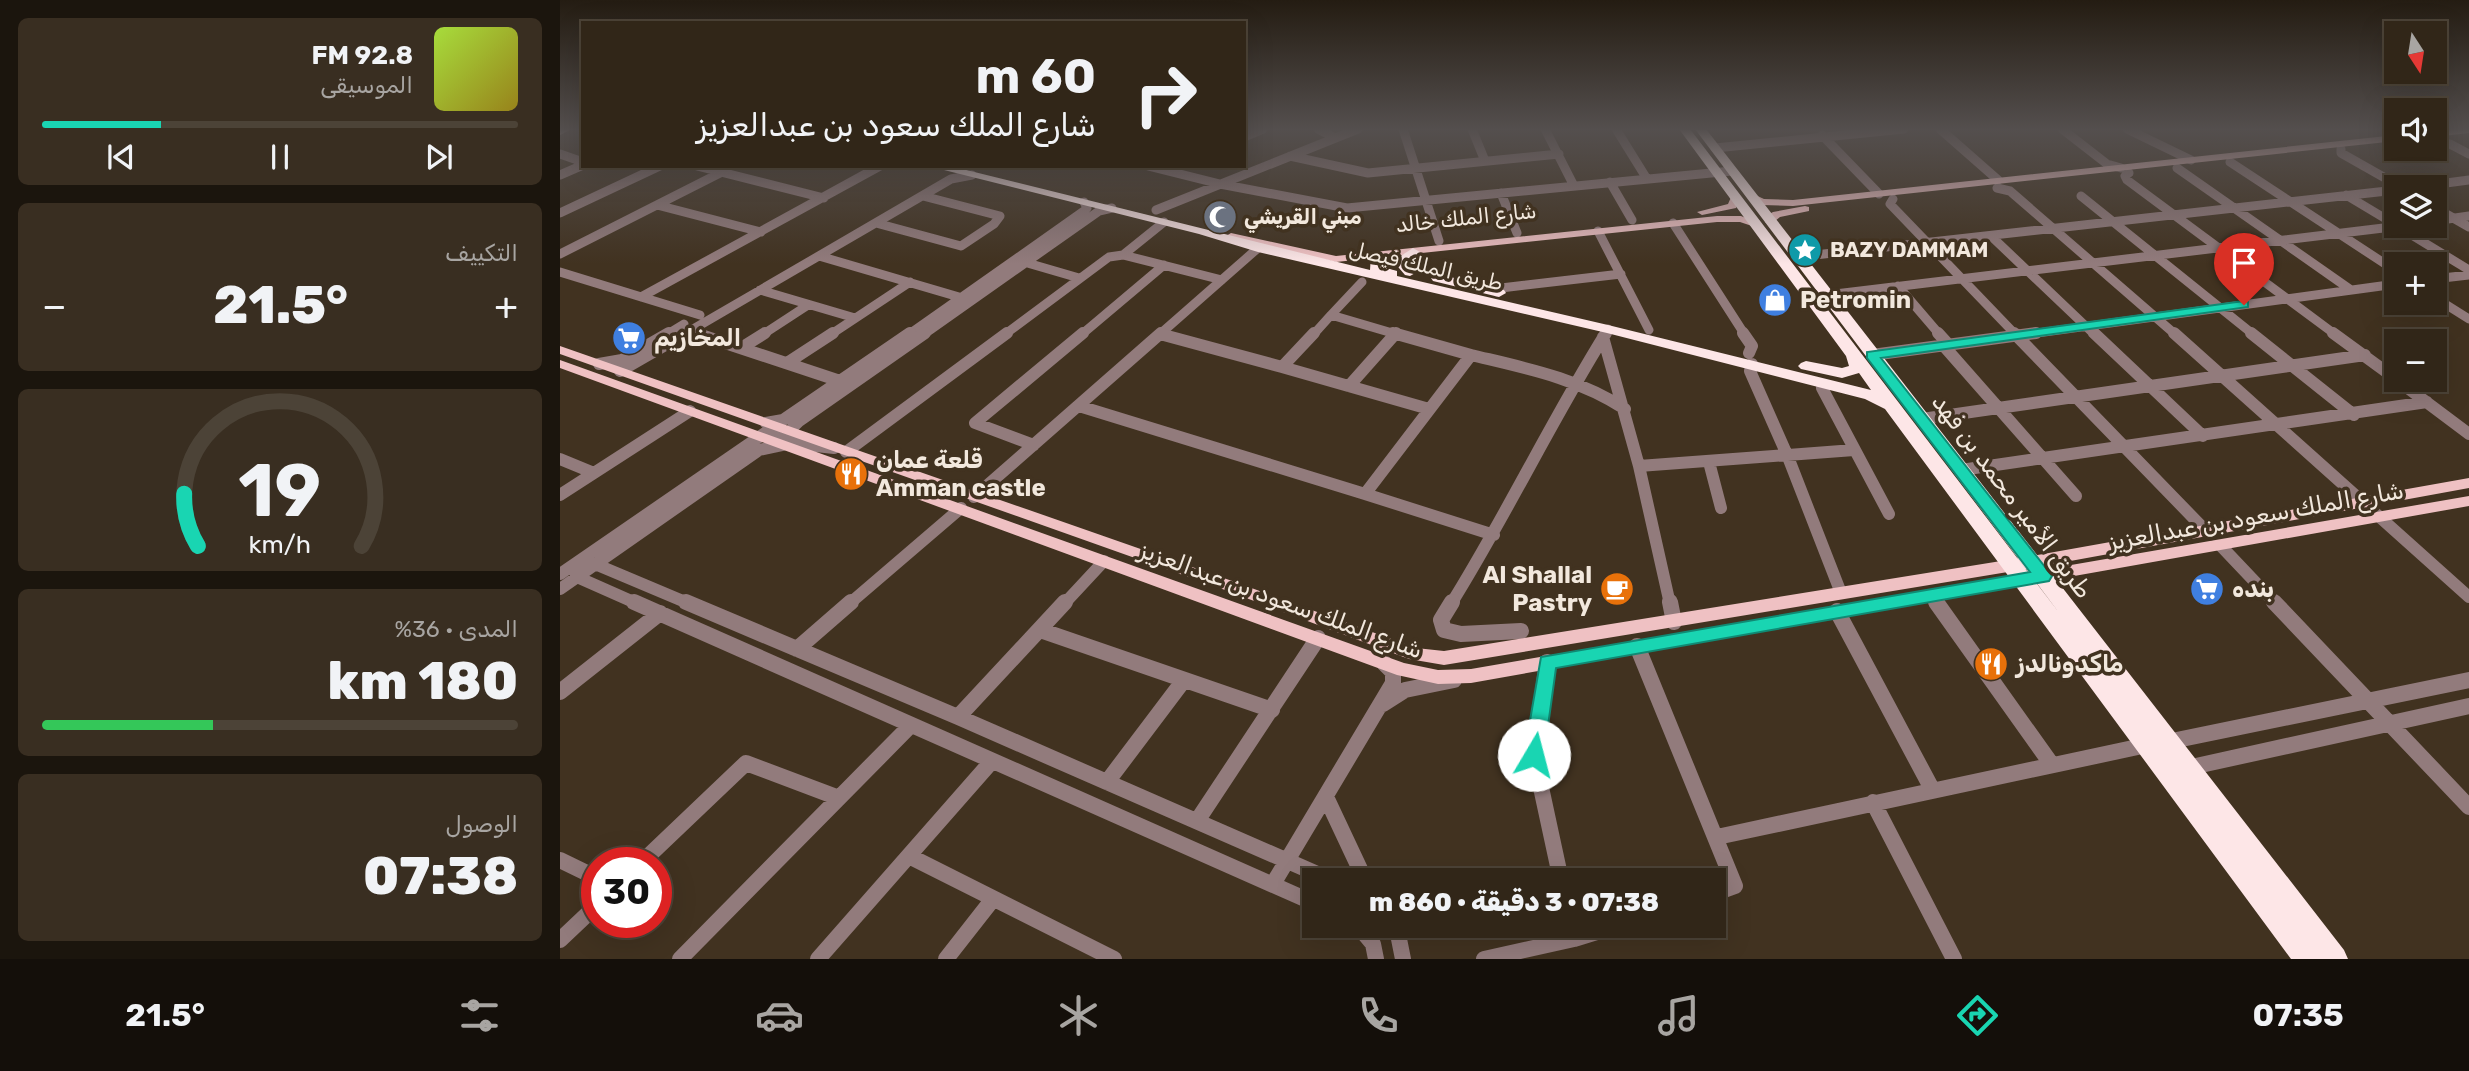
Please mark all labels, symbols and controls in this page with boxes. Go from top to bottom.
north arrow [2384,21,2446,84]
map controls [2384,21,2447,392]
text: 92.8 FM [311,40,413,71]
text: 60 m [975,47,1096,105]
icon: right [1120,49,1211,140]
text: الموسيقى [320,71,413,99]
button: sound [2384,98,2447,161]
text: شارع الملك سعود بن عبدالعزيز [697,106,1096,144]
icon: previous [102,138,140,176]
icon: pause [261,138,299,176]
icon: next [420,138,458,176]
button: layers [2384,175,2447,238]
mosque icon: مبني القريشي [1201,198,1239,236]
street label: شارع الملك خالد [1394,198,1538,239]
place label: مبني القريشي [1244,204,1362,233]
place icon: BAZY DAMMAM [1786,231,1824,269]
pin [2214,233,2274,305]
street label: طريق الملك فيصل [1347,236,1505,295]
place label: BAZY DAMMAM [1830,237,1988,262]
text: التكييف [445,239,518,267]
icon: arrive [2225,244,2263,282]
button: + [2384,252,2447,315]
text: 21.5° [213,274,348,336]
shop icon: Petromin [1756,281,1794,319]
text: − [42,283,67,329]
text: + [494,283,518,329]
place label: Petromin [1800,286,1911,314]
supermarket icon: المخازيم [610,319,648,357]
place label: المخازيم [654,324,741,354]
button: − [2384,329,2447,392]
street label: طريق الأمير محمد بن فهد [1926,388,2098,604]
place label: قلعة عمان Amman castle [876,446,1046,502]
text: 19 [239,448,321,534]
restaurant icon: قلعة عمان Amman castle [832,455,870,493]
street label: شارع الملك سعود بن عبدالعزيز [2104,476,2406,558]
text: km/h [249,529,311,558]
street label: شارع الملك سعود بن عبدالعزيز [1133,535,1427,666]
place label: Al Shallal Pastry [1482,561,1592,617]
cafe icon: Al Shallal Pastry [1598,570,1636,608]
supermarket icon: بنده [2188,570,2226,608]
place label: بنده [2232,575,2274,603]
text: المدى · 36% [395,615,518,643]
restaurant icon: ماكدونالدز [1972,645,2010,683]
text: 180 km [328,650,518,712]
place label: ماكدونالدز [2014,650,2124,678]
position arrow [1497,718,1571,792]
text: الوصول [446,810,518,838]
text: 07:38 [363,845,518,907]
speed limit sign: 30 [581,847,672,938]
text: 07:38 · 3 دقيقة · 860 m [1369,887,1659,918]
icon: filters [455,991,504,1040]
icon: car [755,991,804,1040]
icon: climate [1054,991,1103,1040]
icon: phone [1354,991,1403,1040]
icon: music [1654,991,1703,1040]
icon: directions [1953,991,2002,1040]
text: 21.5° [125,996,205,1034]
text: 07:35 [2253,996,2344,1034]

